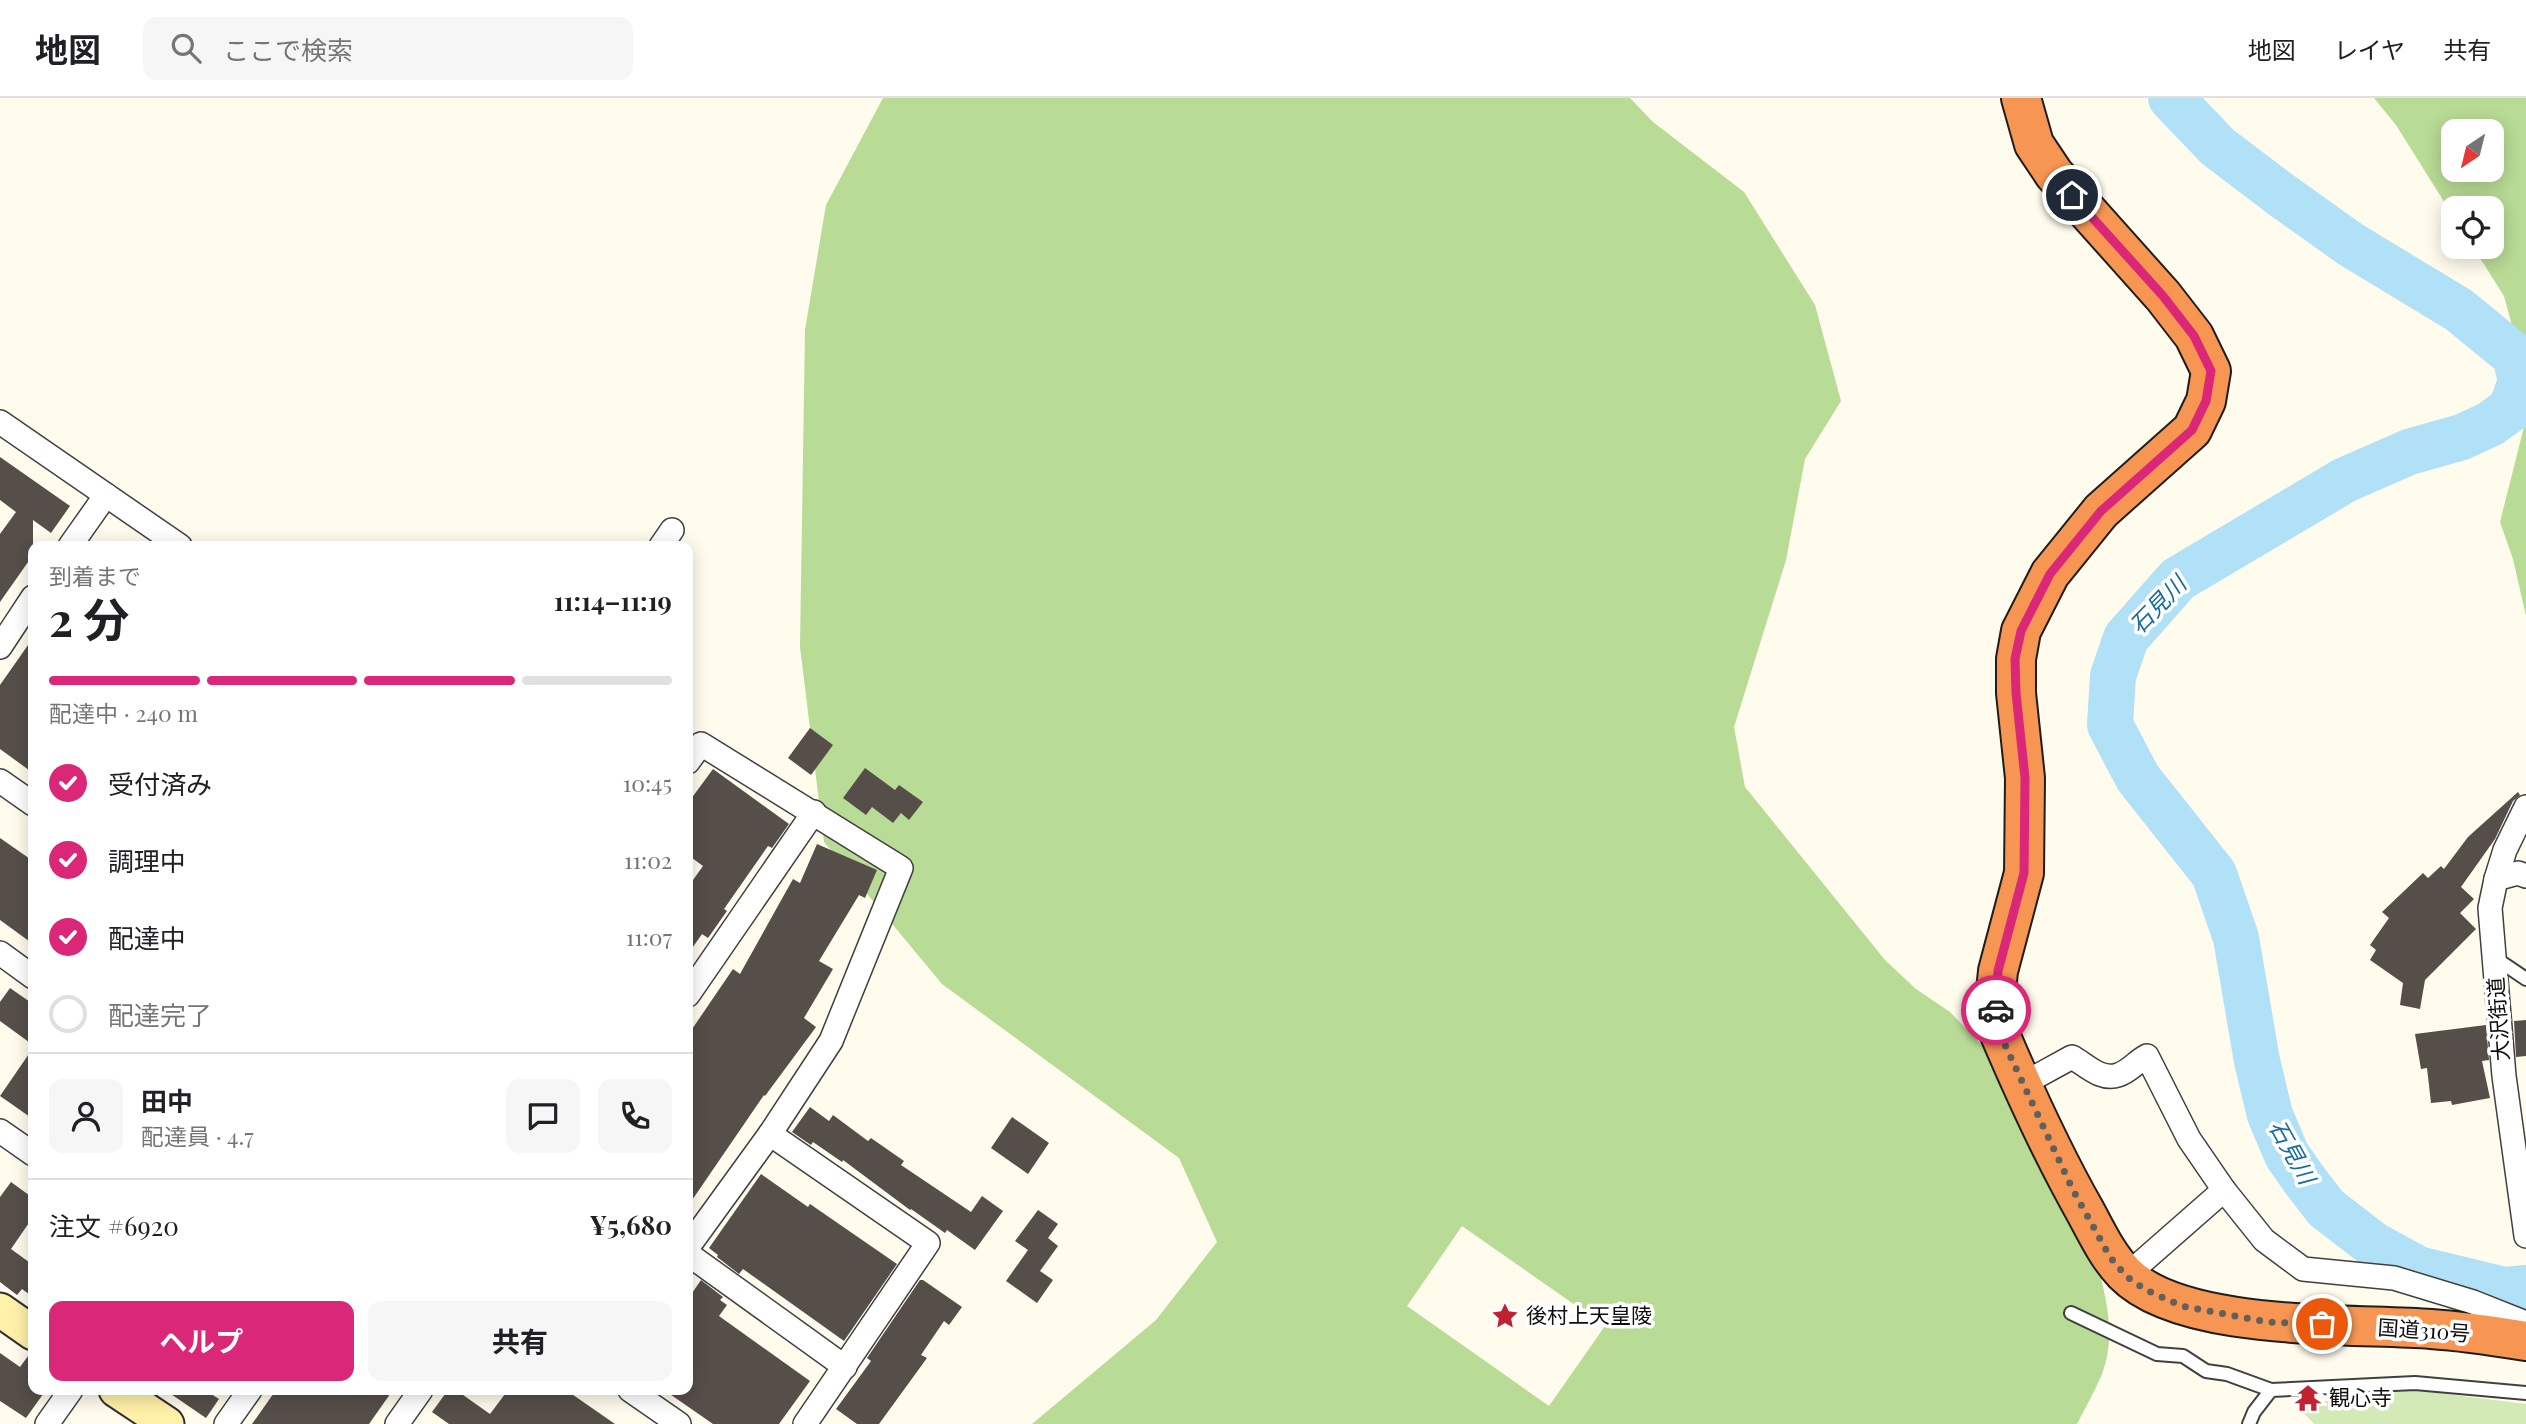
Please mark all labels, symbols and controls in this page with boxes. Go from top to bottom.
search box [143,17,633,80]
text: 地図 [35,26,101,70]
icon: search [167,29,205,67]
text: ここで検索 [223,32,353,67]
text: 地図 [2248,33,2296,65]
text: レイヤ [2334,33,2405,65]
text: 共有 [2443,33,2491,65]
north arrow [2441,119,2504,182]
map controls [2441,119,2504,259]
pin [2042,165,2102,225]
icon: home [2053,176,2091,214]
button: locate [2441,196,2504,259]
text: 到着まで [49,560,141,591]
water label: 石見川 [2122,566,2194,640]
text: 11:14–11:19 [554,583,672,618]
text: 2 分 [49,587,129,649]
text: 配達中 · 240 m [49,697,198,728]
icon: check [49,764,87,802]
text: 受付済み [108,766,212,801]
text: 10:45 [623,767,672,798]
icon: check [49,841,87,879]
text: 調理中 [108,843,186,878]
text: 11:02 [624,844,672,875]
icon: check [49,918,87,956]
text: 配達中 [108,920,186,955]
text: 11:07 [626,921,672,952]
courier [1961,975,2031,1045]
street label: 大沢街道 [2480,976,2514,1062]
icon: car [1977,991,2015,1029]
text: 配達完了 [108,997,212,1032]
button: person [49,1079,123,1153]
button: chat [506,1079,580,1153]
button: phone [598,1079,672,1153]
text: 田中 [141,1083,193,1118]
water label: 石見川 [2263,1114,2325,1192]
text: 配達員 · 4.7 [141,1120,254,1151]
text: ¥5,680 [589,1207,672,1242]
text: 注文 #6920 [49,1208,179,1243]
pin [2292,1294,2352,1354]
place label: 後村上天皇陵 [1526,1300,1652,1328]
button: ヘルプ [49,1301,354,1381]
button: 共有 [368,1301,672,1381]
place icon: 後村上天皇陵 [1490,1301,1520,1331]
icon: bag [2303,1305,2341,1343]
street label: 国道310号 [2377,1312,2471,1346]
place label: 観心寺 [2329,1382,2392,1410]
temple icon: 観心寺 [2293,1383,2323,1413]

